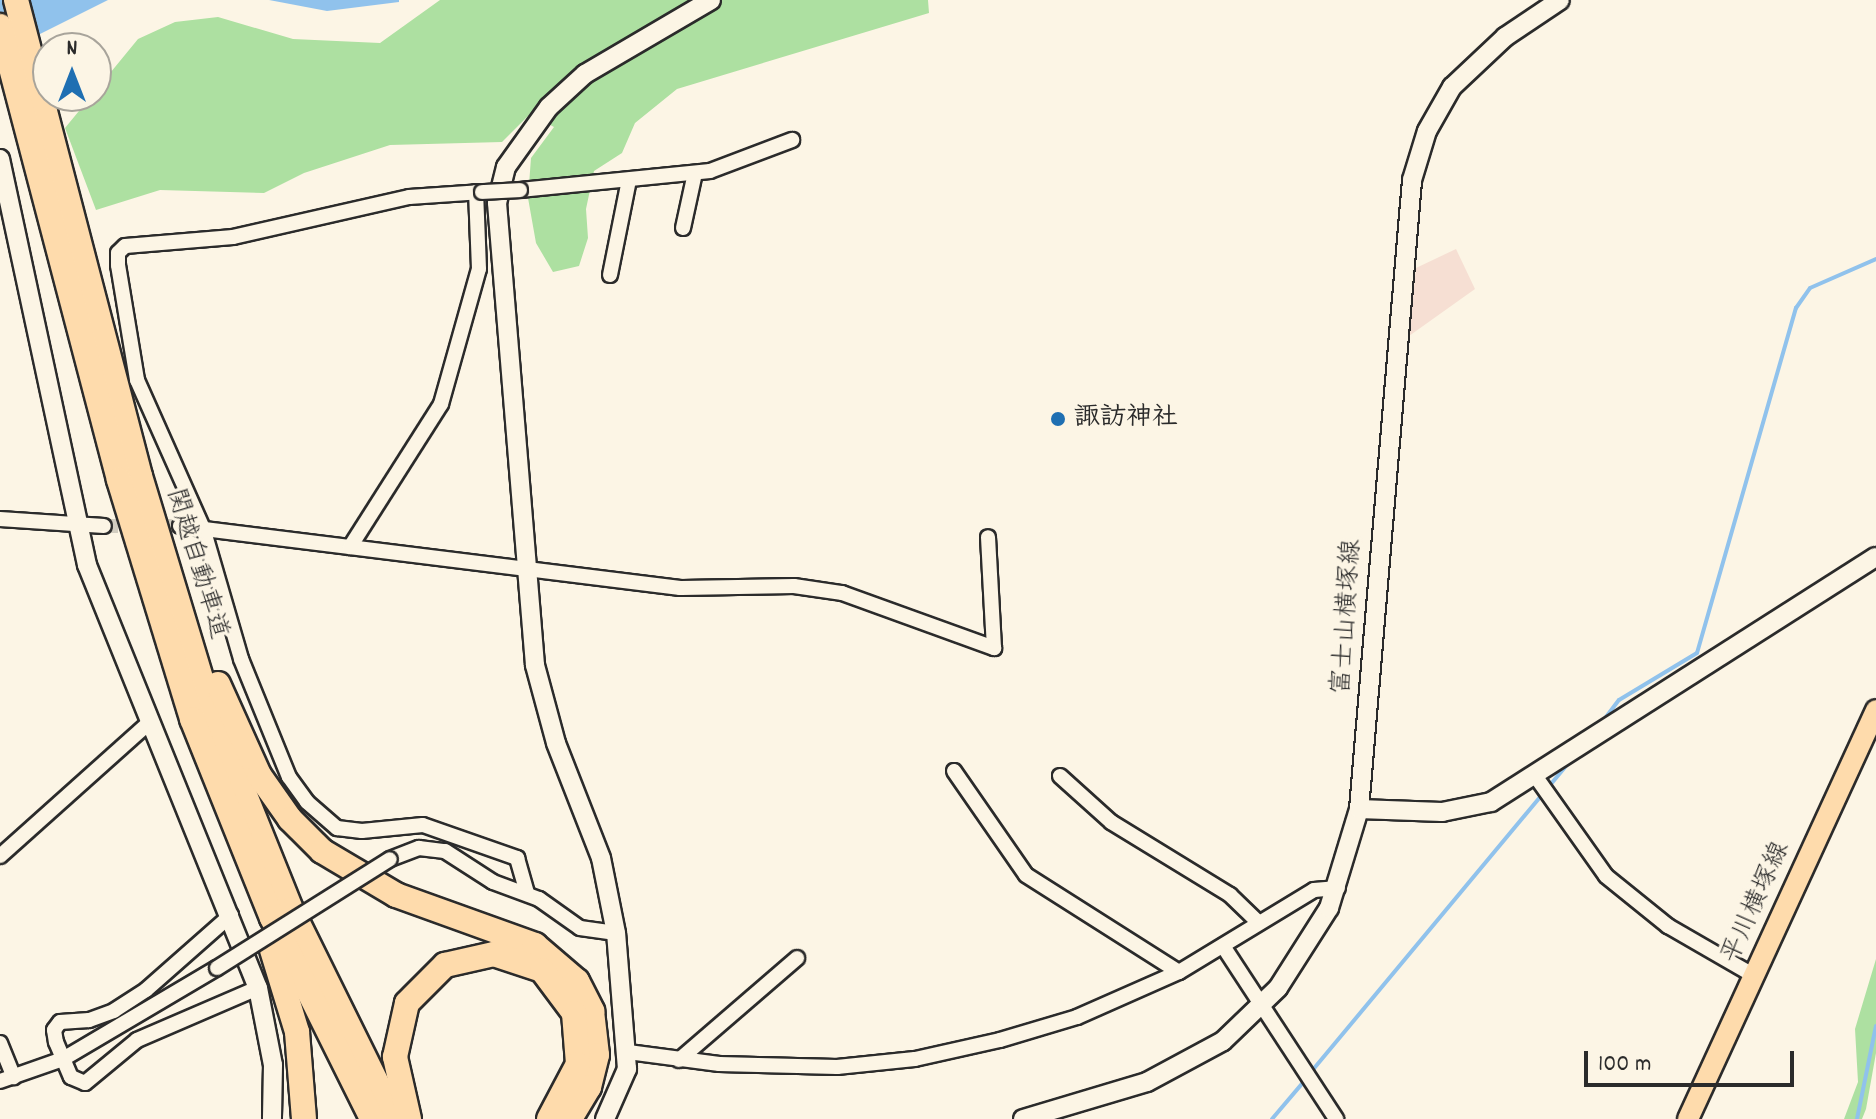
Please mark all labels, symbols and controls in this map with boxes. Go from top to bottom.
north arrow [32,32,112,112]
text: N [67,34,77,65]
place label: 諏訪神社 [1074,403,1178,435]
marker: 諏訪神社 [1049,410,1067,428]
street label: 関越自動車道 [158,485,234,643]
street label: 富士山横塚線 [1327,538,1369,696]
street label: 平川横塚線 [1716,837,1798,969]
scale bar [1588,1035,1798,1085]
text: 100 m [1598,1048,1651,1082]

